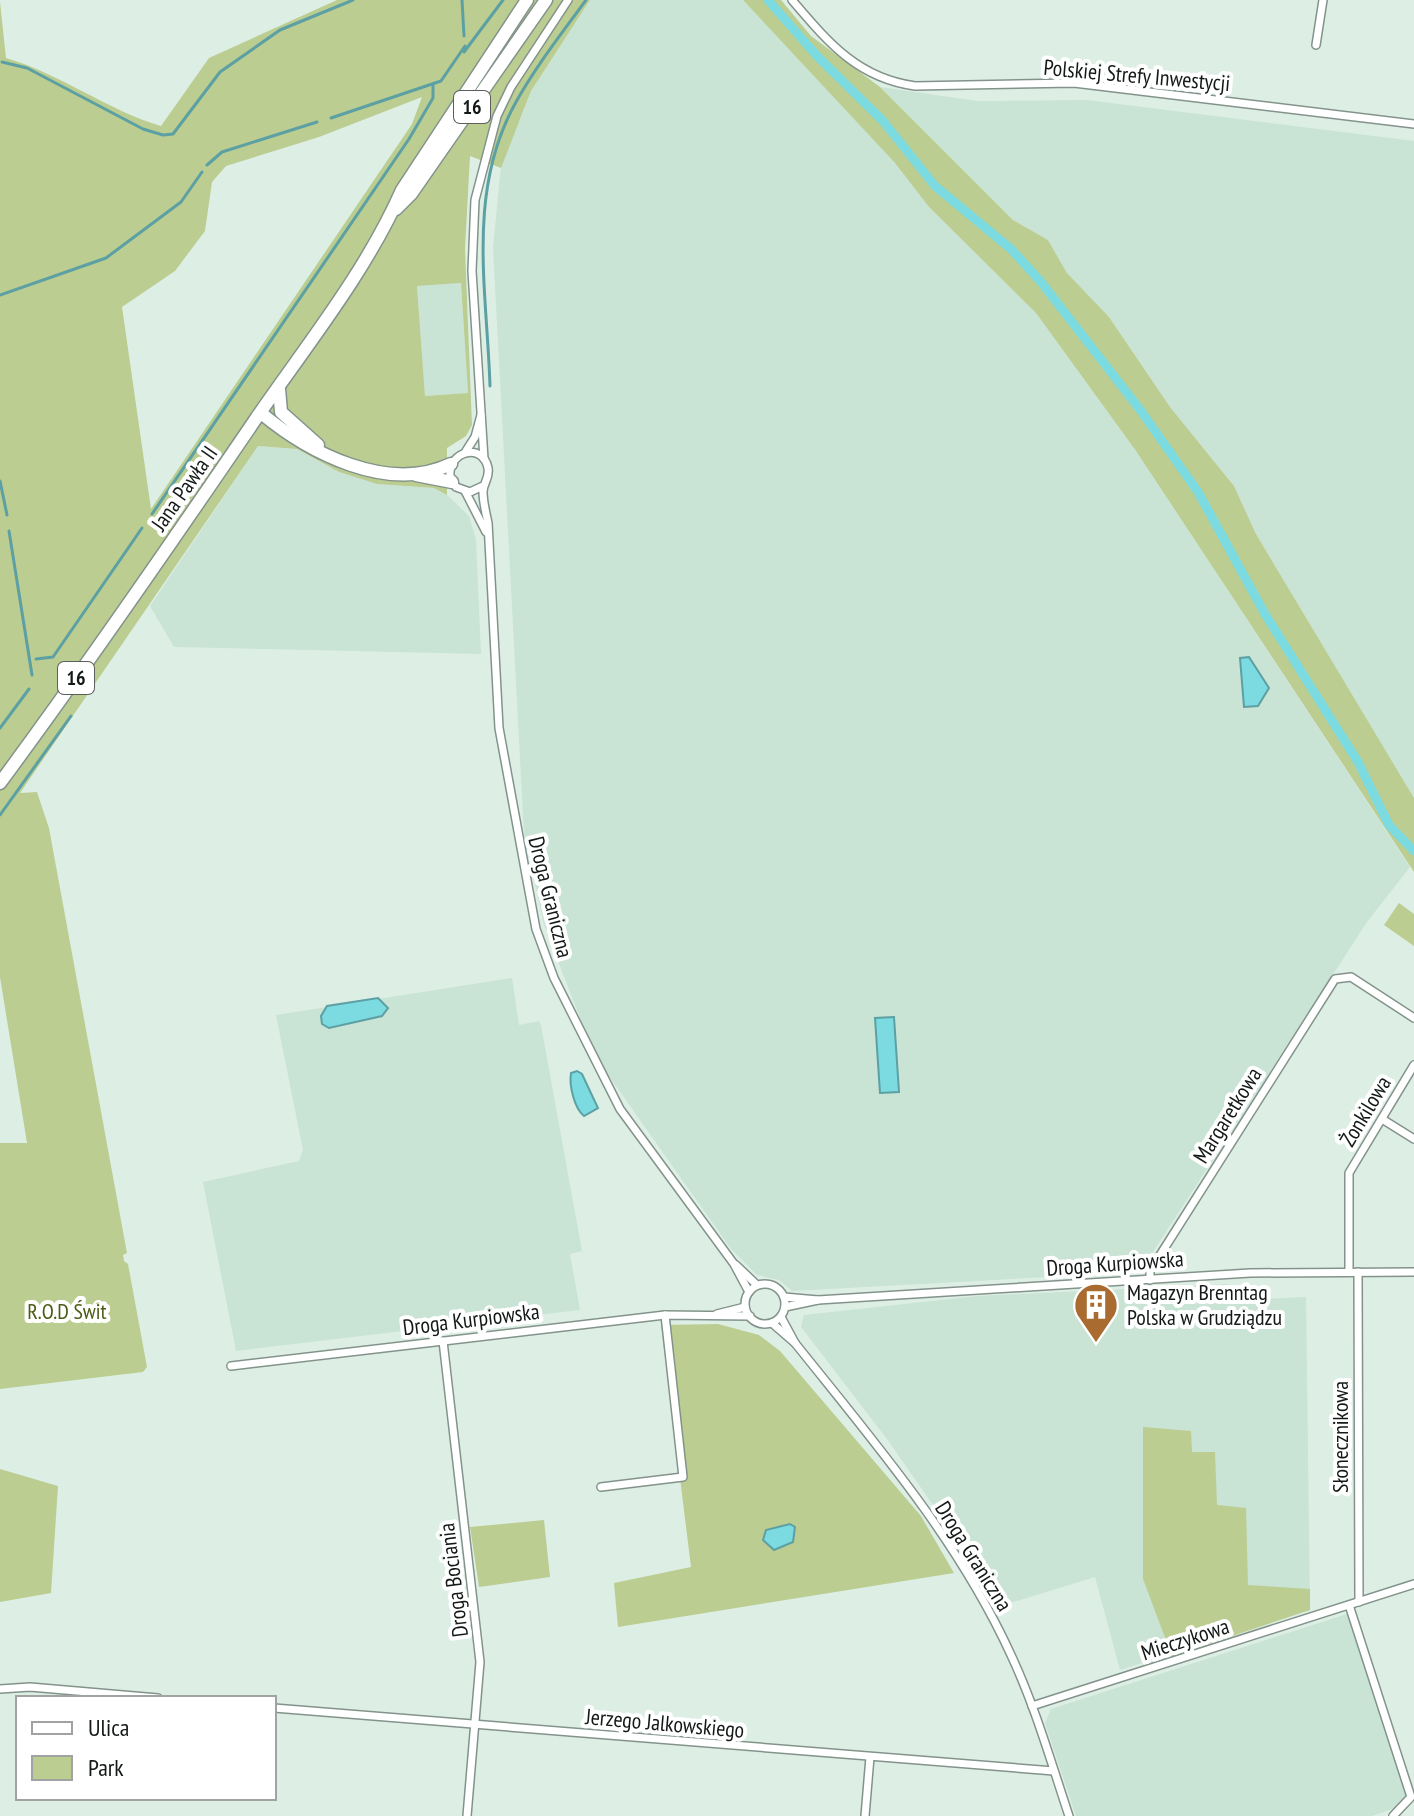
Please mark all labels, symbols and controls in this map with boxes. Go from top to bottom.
street label: Polskiej Strefy Inwestycji [1042,53,1232,97]
road number: 16 [454,91,490,123]
street label: Jana Pawła II [144,440,223,537]
road number: 16 [58,662,94,694]
street label: Droga Graniczna [522,833,580,961]
street label: Margaretkowa [1187,1062,1267,1168]
street label: Żonkilowa [1333,1071,1397,1151]
street label: Droga Kurpiowska [1045,1244,1185,1282]
place label: Magazyn Brenntag Polska w Grudziądzu [1127,1278,1282,1331]
building icon: Magazyn Brenntag Polska w Grudziądzu [1072,1281,1120,1344]
park label: R.O.D Świt [27,1297,107,1325]
street label: Droga Kurpiowska [401,1297,541,1341]
street label: Słonecznikowa [1326,1381,1354,1493]
street label: Droga Graniczna [929,1496,1019,1616]
street label: Droga Bociania [432,1521,474,1639]
street label: Mieczykowa [1138,1612,1232,1666]
legend [16,1696,276,1800]
street label: Jerzego Jalkowskiego [584,1702,745,1744]
text: Ulica [88,1712,129,1743]
text: Park [88,1752,124,1783]

